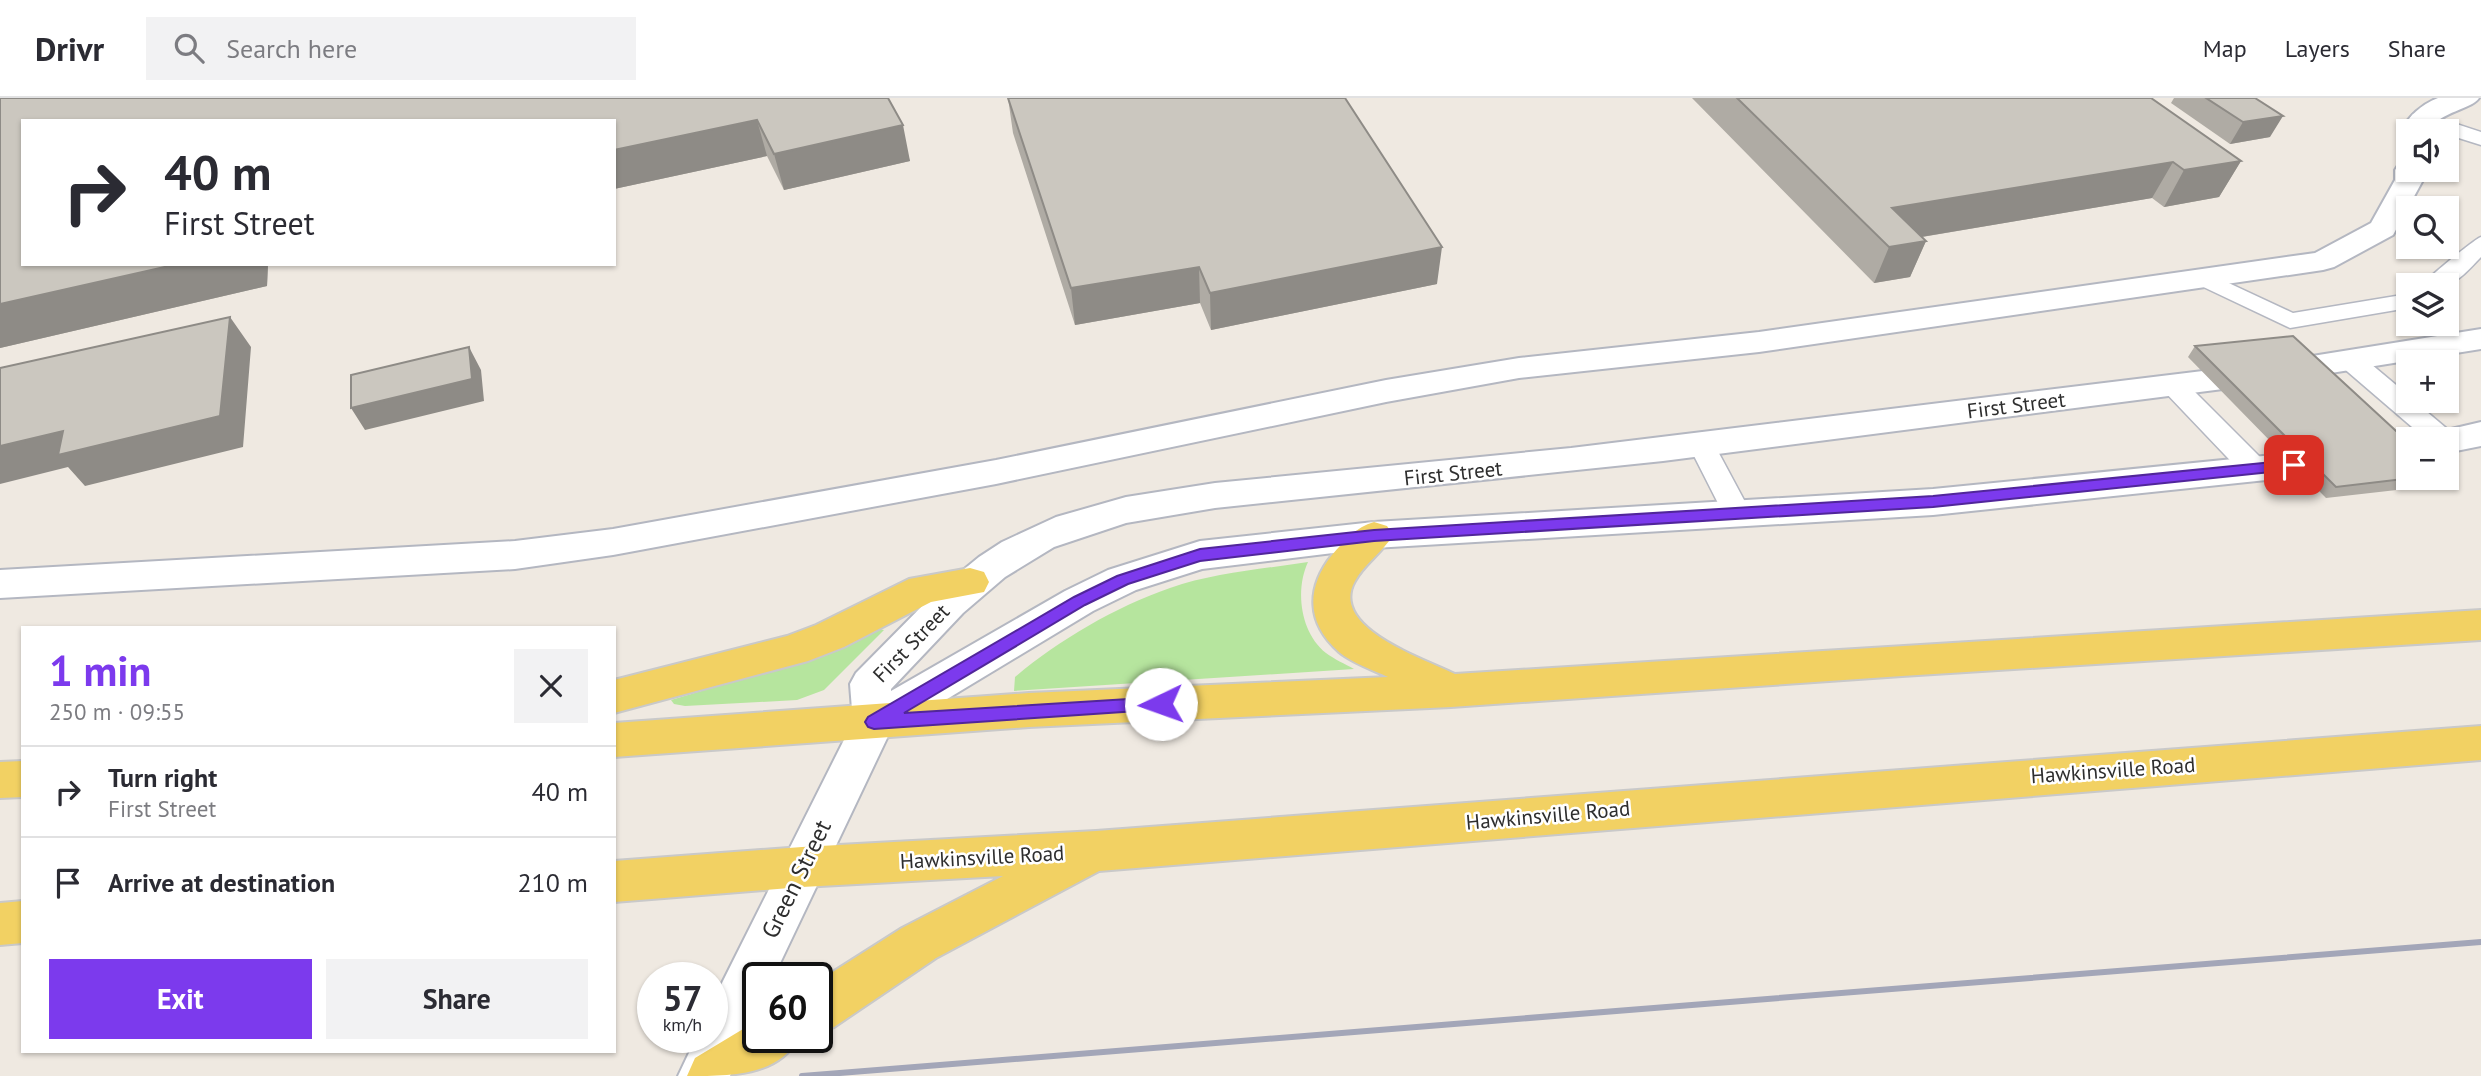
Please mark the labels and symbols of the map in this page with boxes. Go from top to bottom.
street label: First Street [1965,386,2067,424]
pin [2264,435,2324,495]
street label: First Street [1402,454,1504,492]
street label: First Street [867,598,955,688]
position arrow [1124,667,1198,741]
street label: Hawkinsville Road [2030,751,2196,789]
street label: Hawkinsville Road [1465,794,1631,836]
street label: Green Street [754,815,838,943]
street label: Hawkinsville Road [899,839,1065,875]
speed limit sign: 60 [742,962,833,1053]

